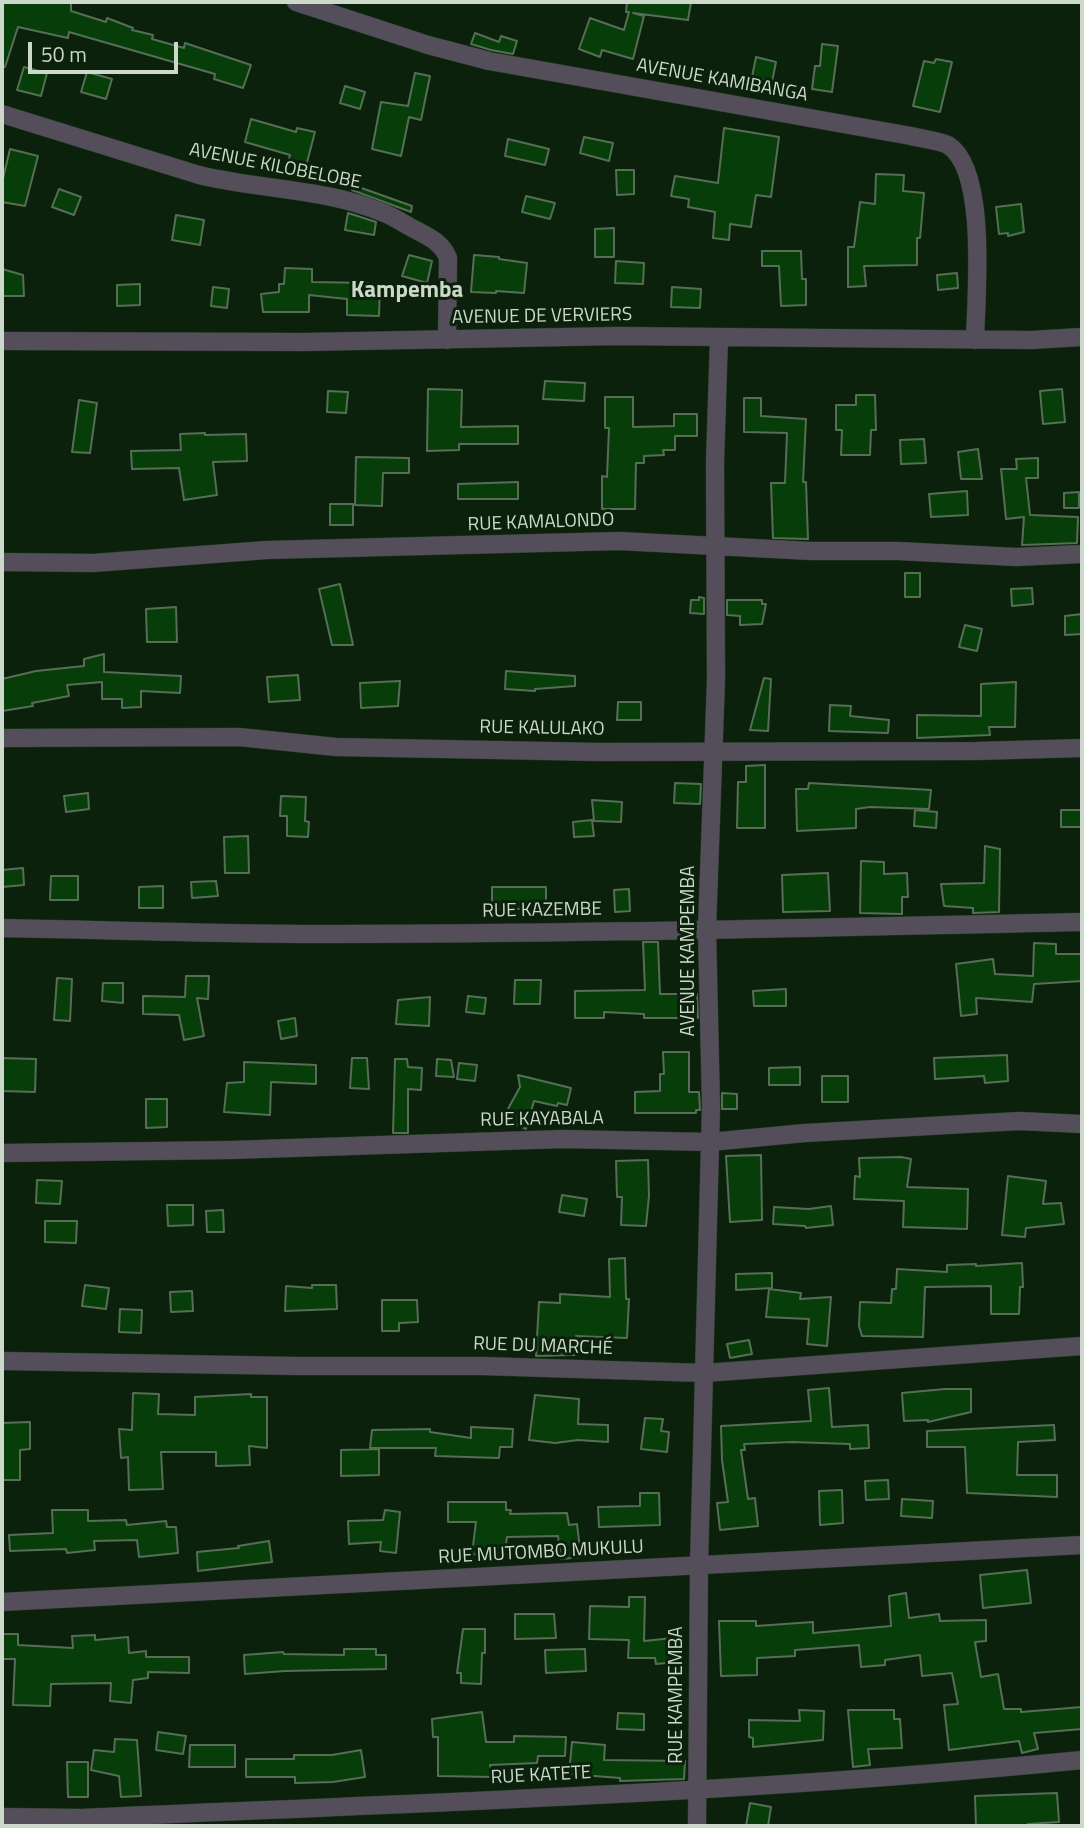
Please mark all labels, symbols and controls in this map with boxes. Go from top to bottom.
scale bar [32,28,182,72]
text: 50 m [41,38,87,70]
street label: AVENUE KAMIBANGA [635,55,809,107]
street label: AVENUE KILOBELOBE [187,139,363,195]
district label: Kampemba [351,277,463,305]
street label: AVENUE DE VERVIERS [452,304,632,330]
street label: RUE KAMALONDO [467,509,615,537]
street label: RUE KALULAKO [479,717,605,741]
street label: AVENUE KAMPEMBA [678,866,700,1036]
street label: RUE KAZEMBE [482,899,602,923]
street label: RUE KAYABALA [480,1108,604,1132]
street label: RUE DU MARCHÉ [473,1333,613,1361]
street label: RUE MUTOMBO MUKULU [438,1536,644,1570]
street label: RUE KAMPEMBA [666,1626,688,1764]
street label: RUE KATETE [490,1762,592,1790]

